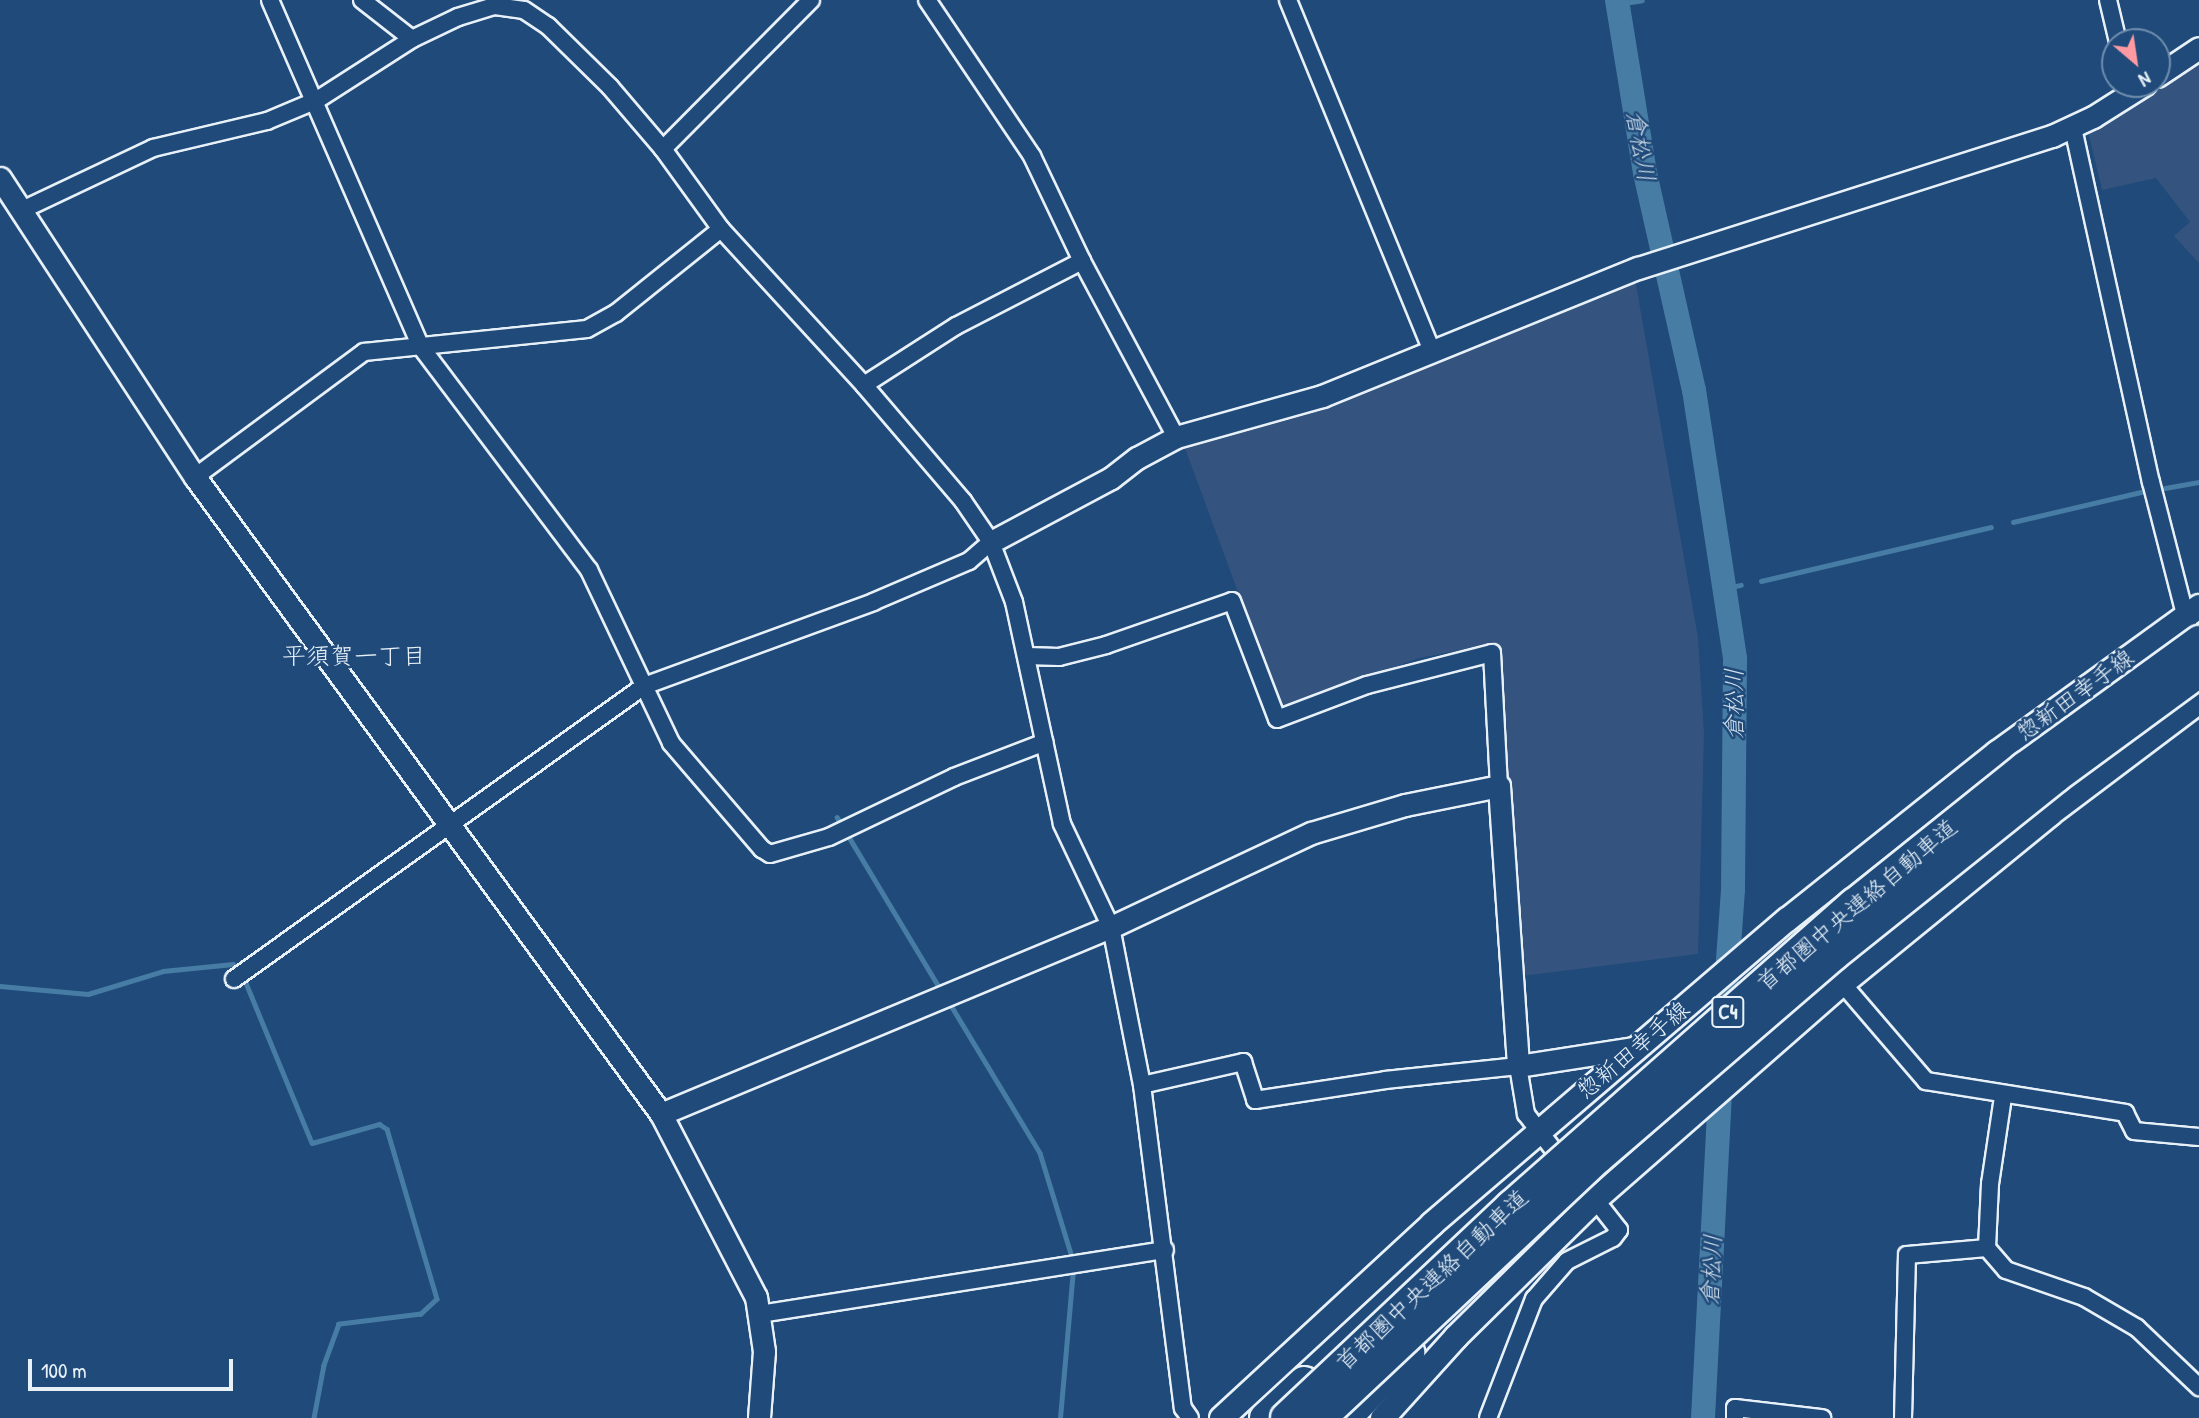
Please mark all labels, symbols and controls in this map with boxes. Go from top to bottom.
north arrow [2101,28,2171,98]
text: N [2134,66,2156,93]
water label: 倉松川 [1621,108,1661,184]
district label: 平須賀一丁目 [282,642,426,670]
street label: 惣新田幸手線 [2011,643,2139,747]
water label: 倉松川 [1720,668,1748,740]
street label: 首都圏中央連絡自動車道 [1751,813,1963,997]
street label: 惣新田幸手線 [1571,995,1695,1105]
road number: C4 [1710,995,1746,1030]
street label: 首都圏中央連絡自動車道 [1330,1184,1534,1376]
water label: 倉松川 [1695,1233,1727,1307]
scale bar [32,1344,236,1388]
text: 100 m [41,1356,87,1385]

